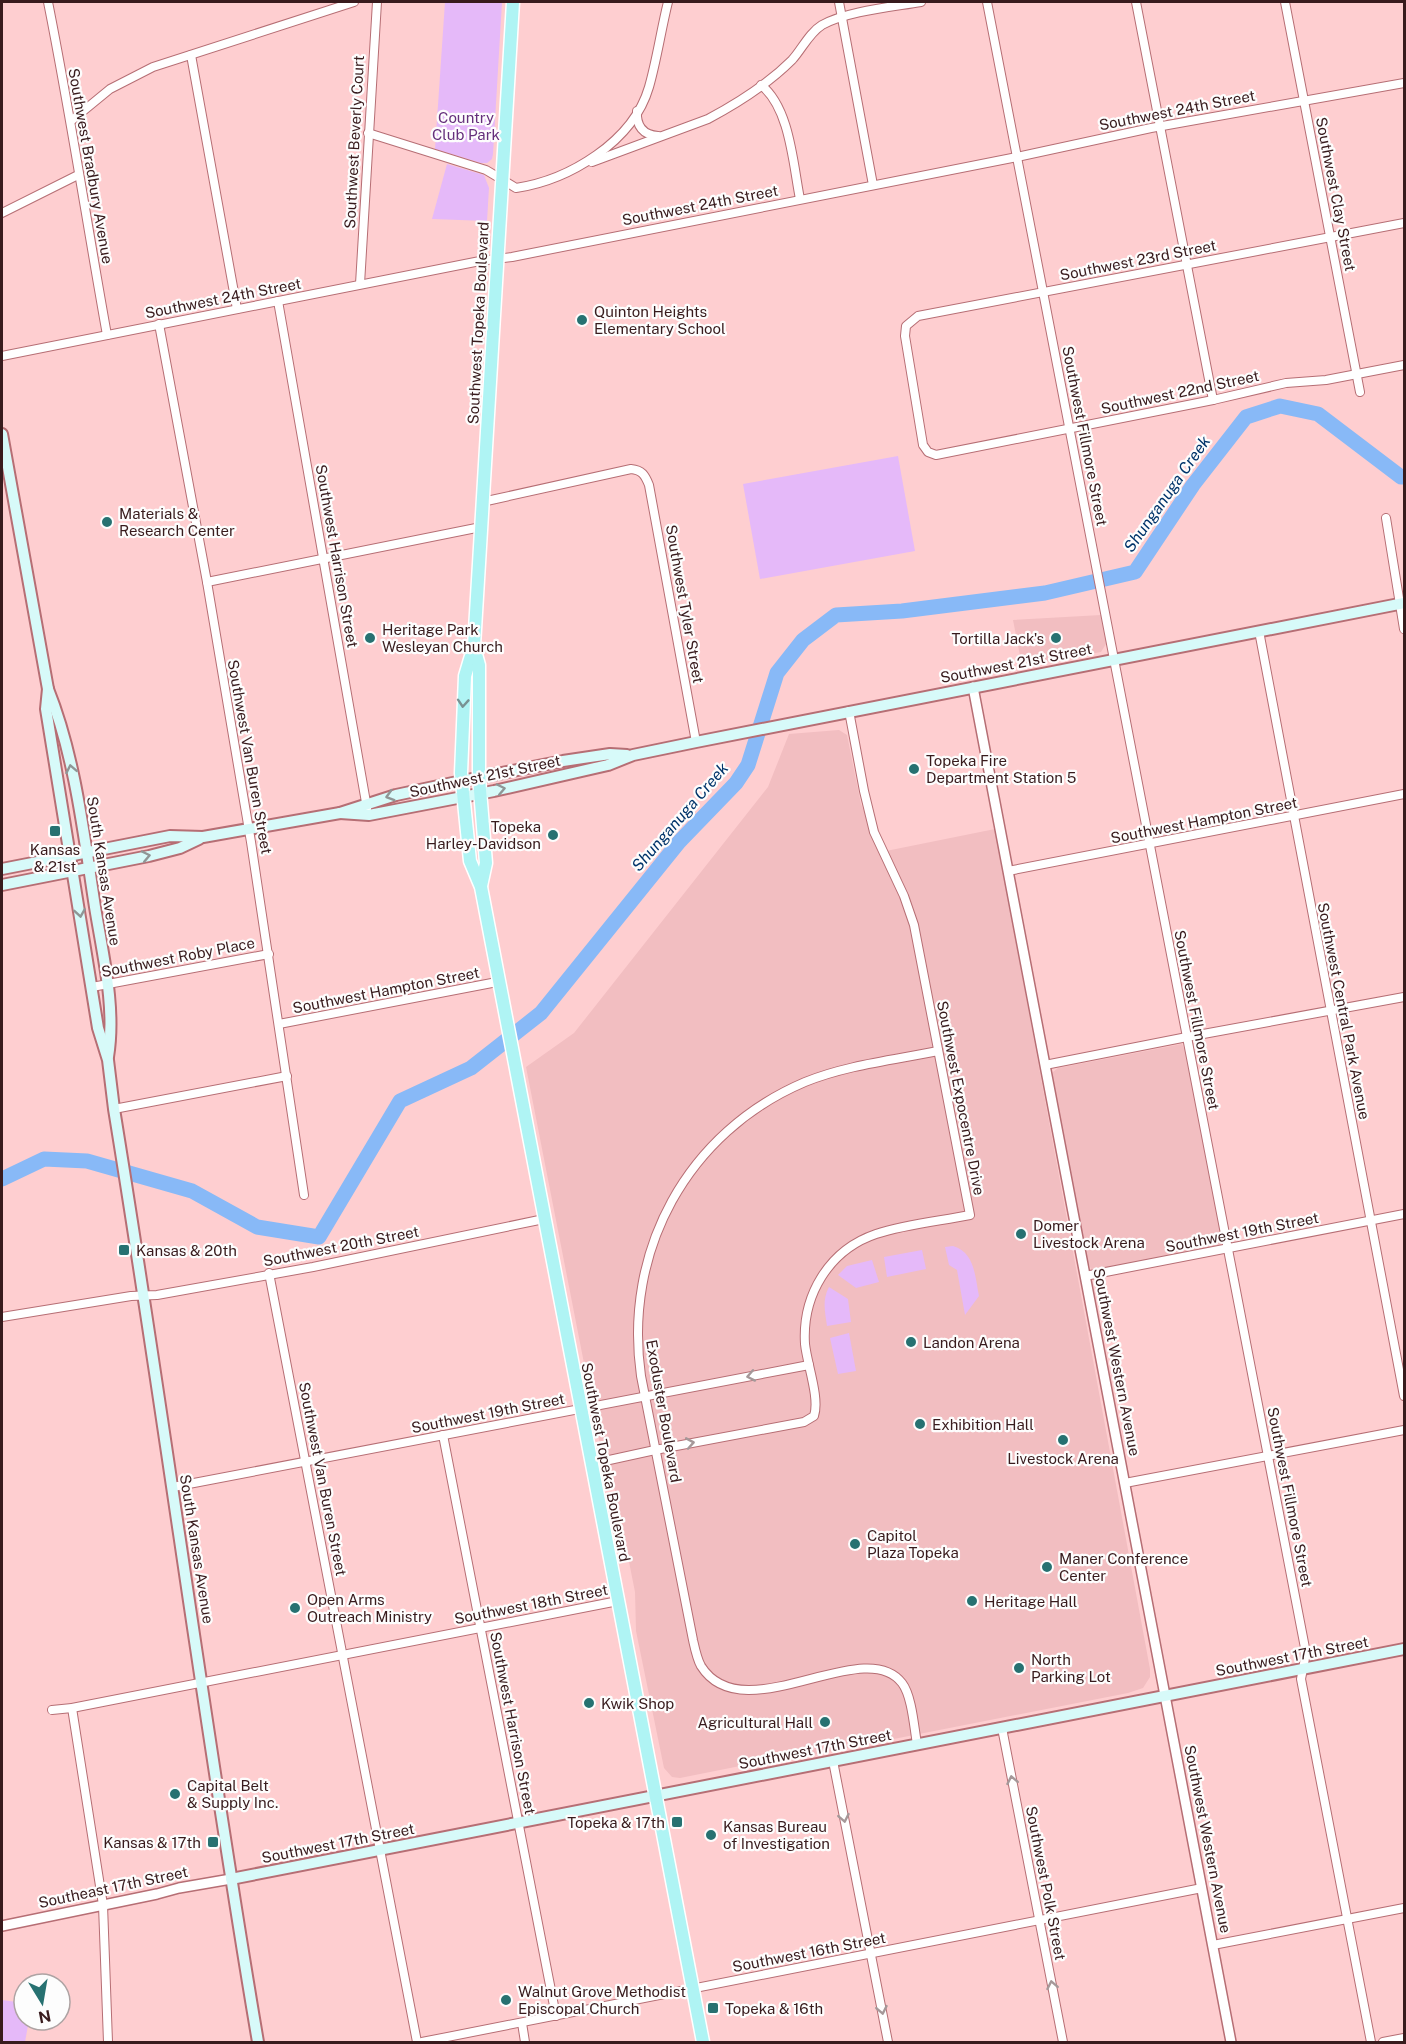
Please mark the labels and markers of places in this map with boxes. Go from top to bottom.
place label: Quinton Heights Elementary School [594,303,726,337]
marker: Quinton Heights Elementary School [575,313,589,327]
place label: Materials & Research Center [119,505,235,539]
marker: Materials & Research Center [100,515,114,529]
place label: Heritage Park Wesleyan Church [382,621,503,655]
place label: Tortilla Jack's [951,630,1044,647]
marker: Heritage Park Wesleyan Church [363,631,377,645]
marker: Tortilla Jack's [1049,631,1063,645]
place label: Topeka Fire Department Station 5 [926,752,1076,786]
marker: Topeka Fire Department Station 5 [907,762,921,776]
place label: Topeka Harley-Davidson [426,818,541,852]
marker: Kansas & 21st [48,824,62,838]
marker: Topeka Harley-Davidson [546,828,560,842]
place label: Kansas & 21st [30,841,80,875]
place label: Domer Livestock Arena [1033,1217,1145,1251]
marker: Domer Livestock Arena [1014,1227,1028,1241]
place label: Kansas & 20th [136,1242,237,1259]
marker: Kansas & 20th [117,1243,131,1257]
place label: Landon Arena [923,1334,1020,1351]
marker: Landon Arena [904,1335,918,1349]
place label: Exhibition Hall [932,1416,1034,1433]
marker: Exhibition Hall [913,1417,927,1431]
marker: Livestock Arena [1056,1433,1070,1447]
place label: Livestock Arena [1007,1450,1119,1467]
place label: Capitol Plaza Topeka [867,1527,959,1561]
marker: Capitol Plaza Topeka [848,1537,862,1551]
place label: Maner Conference Center [1059,1550,1188,1584]
marker: Maner Conference Center [1040,1560,1054,1574]
place label: Open Arms Outreach Ministry [307,1591,432,1625]
place label: Heritage Hall [984,1593,1077,1610]
marker: Heritage Hall [965,1594,979,1608]
marker: Open Arms Outreach Ministry [288,1601,302,1615]
place label: North Parking Lot [1031,1651,1111,1685]
marker: North Parking Lot [1012,1661,1026,1675]
place label: Kwik Shop [601,1695,674,1712]
marker: Kwik Shop [582,1696,596,1710]
place label: Agricultural Hall [698,1714,813,1731]
marker: Agricultural Hall [818,1715,832,1729]
place label: Capital Belt & Supply Inc. [187,1777,278,1811]
marker: Capital Belt & Supply Inc. [168,1787,182,1801]
place label: Topeka & 17th [567,1814,665,1831]
marker: Topeka & 17th [670,1815,684,1829]
place label: Kansas Bureau of Investigation [723,1818,830,1852]
marker: Kansas Bureau of Investigation [704,1828,718,1842]
place label: Kansas & 17th [103,1834,201,1851]
marker: Kansas & 17th [206,1835,220,1849]
place label: Walnut Grove Methodist Episcopal Church [518,1983,686,2017]
marker: Walnut Grove Methodist Episcopal Church [499,1993,513,2007]
place label: Topeka & 16th [725,2000,823,2017]
marker: Topeka & 16th [706,2001,720,2015]

